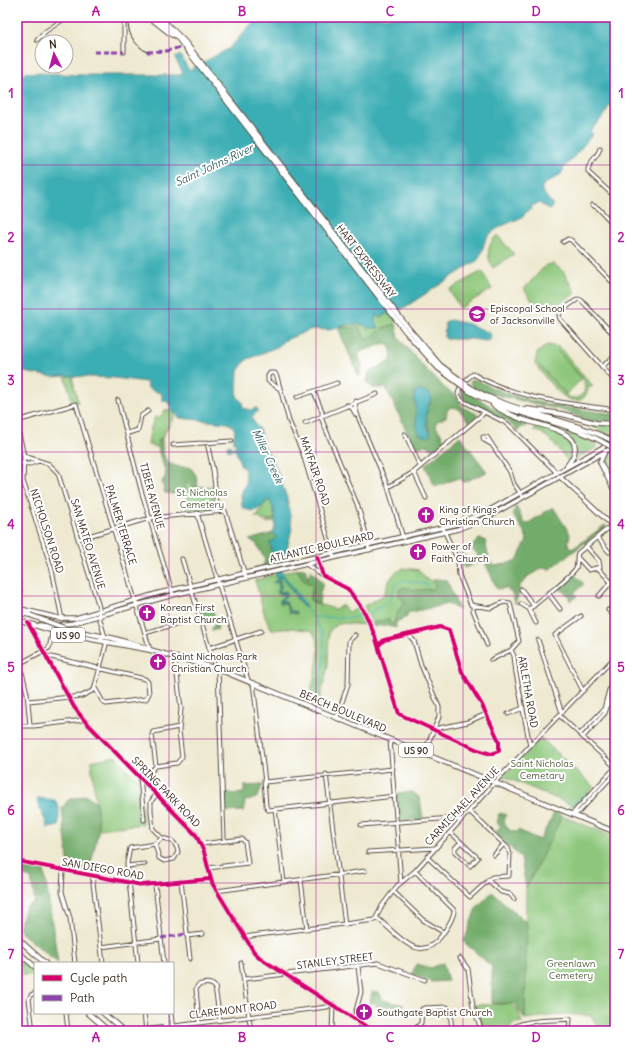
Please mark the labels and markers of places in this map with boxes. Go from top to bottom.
place label: Episcopal School of Jacksonville [490,302,565,327]
school or university icon: Episcopal School of Jacksonville [467,304,487,324]
place label: King of Kings Christian Church [439,503,515,528]
church icon: King of Kings Christian Church [416,505,436,525]
place label: Power of Faith Church [431,540,489,565]
church icon: Power of Faith Church [408,542,428,562]
place label: Korean First Baptist Church [160,601,227,626]
church icon: Korean First Baptist Church [137,603,157,623]
place label: Saint Nicholas Park Christian Church [171,650,257,675]
church icon: Saint Nicholas Park Christian Church [148,652,168,672]
church icon: Southgate Baptist Church [354,1002,374,1022]
place label: Southgate Baptist Church [377,1006,492,1019]

